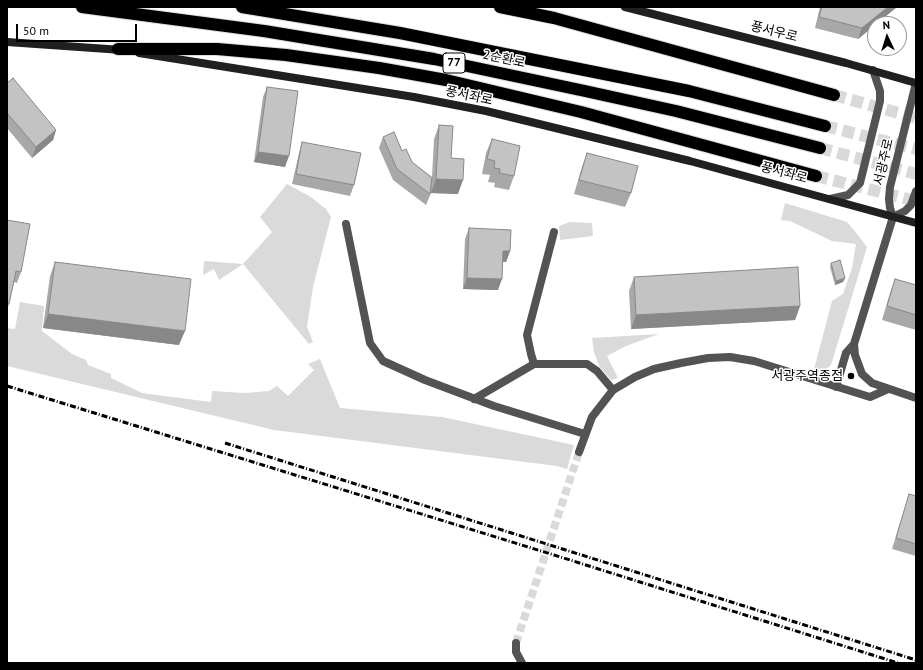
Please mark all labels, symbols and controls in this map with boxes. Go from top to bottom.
scale bar [18,16,139,42]
north arrow [867,16,907,56]
text: N [882,18,890,32]
street label: 풍서우로 [749,19,799,45]
text: 50 m [23,23,49,38]
street label: 2순환로 [481,47,527,71]
road number: 77 [443,53,465,73]
street label: 풍서좌로 [444,83,494,109]
street label: 서광주로 [871,137,897,187]
street label: 풍서좌로 [759,159,809,187]
place label: 서광주역종점 [771,368,843,384]
marker: 서광주역종점 [846,371,856,381]

